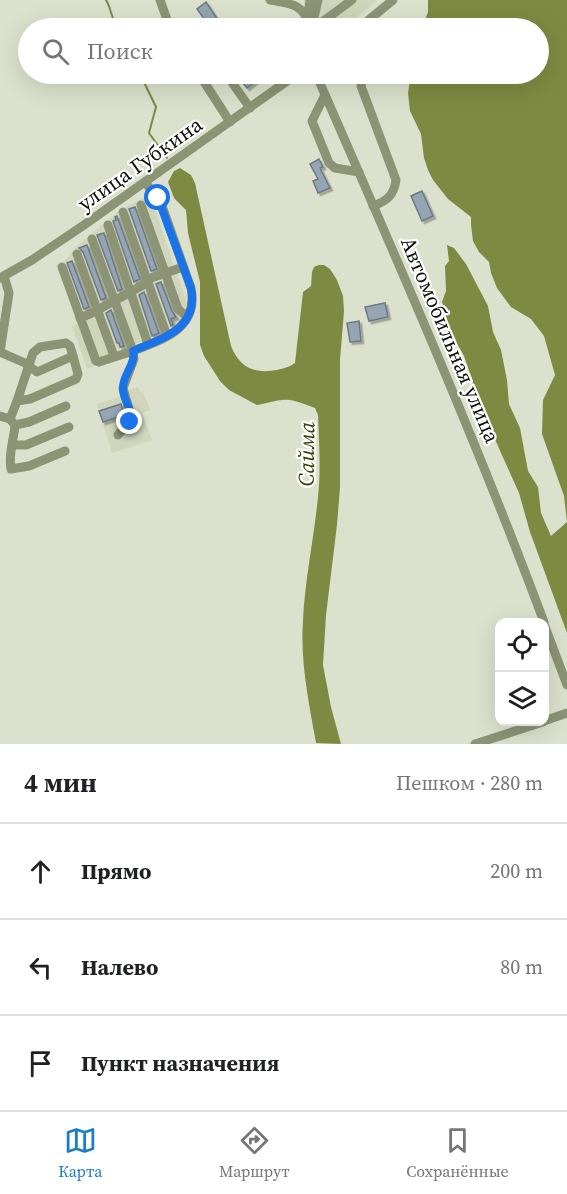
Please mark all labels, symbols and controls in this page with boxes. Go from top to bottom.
search box [18,18,549,84]
icon: search [39,35,72,68]
text: Поиск [87,36,153,66]
street label: улица Губкина [72,110,208,217]
route start [144,184,170,210]
street label: Автомобильная улица [394,232,507,447]
route end [116,408,142,434]
water label: Сайма [290,421,322,487]
map controls [495,618,549,726]
button: locate [495,618,549,672]
button: layers [495,672,549,726]
text: 4 мин [24,765,97,801]
text: Пешком · 280 m [396,769,543,797]
icon: ahead [24,855,57,888]
text: Прямо [81,856,151,886]
text: 200 m [490,857,543,885]
icon: left [24,951,57,984]
text: Налево [81,952,158,982]
text: 80 m [500,953,543,981]
icon: arrive [24,1047,57,1080]
text: Пункт назначения [81,1048,279,1078]
tab: Карта [58,1124,102,1182]
tab: Маршрут [219,1124,290,1182]
tab: Сохранённые [406,1124,509,1182]

